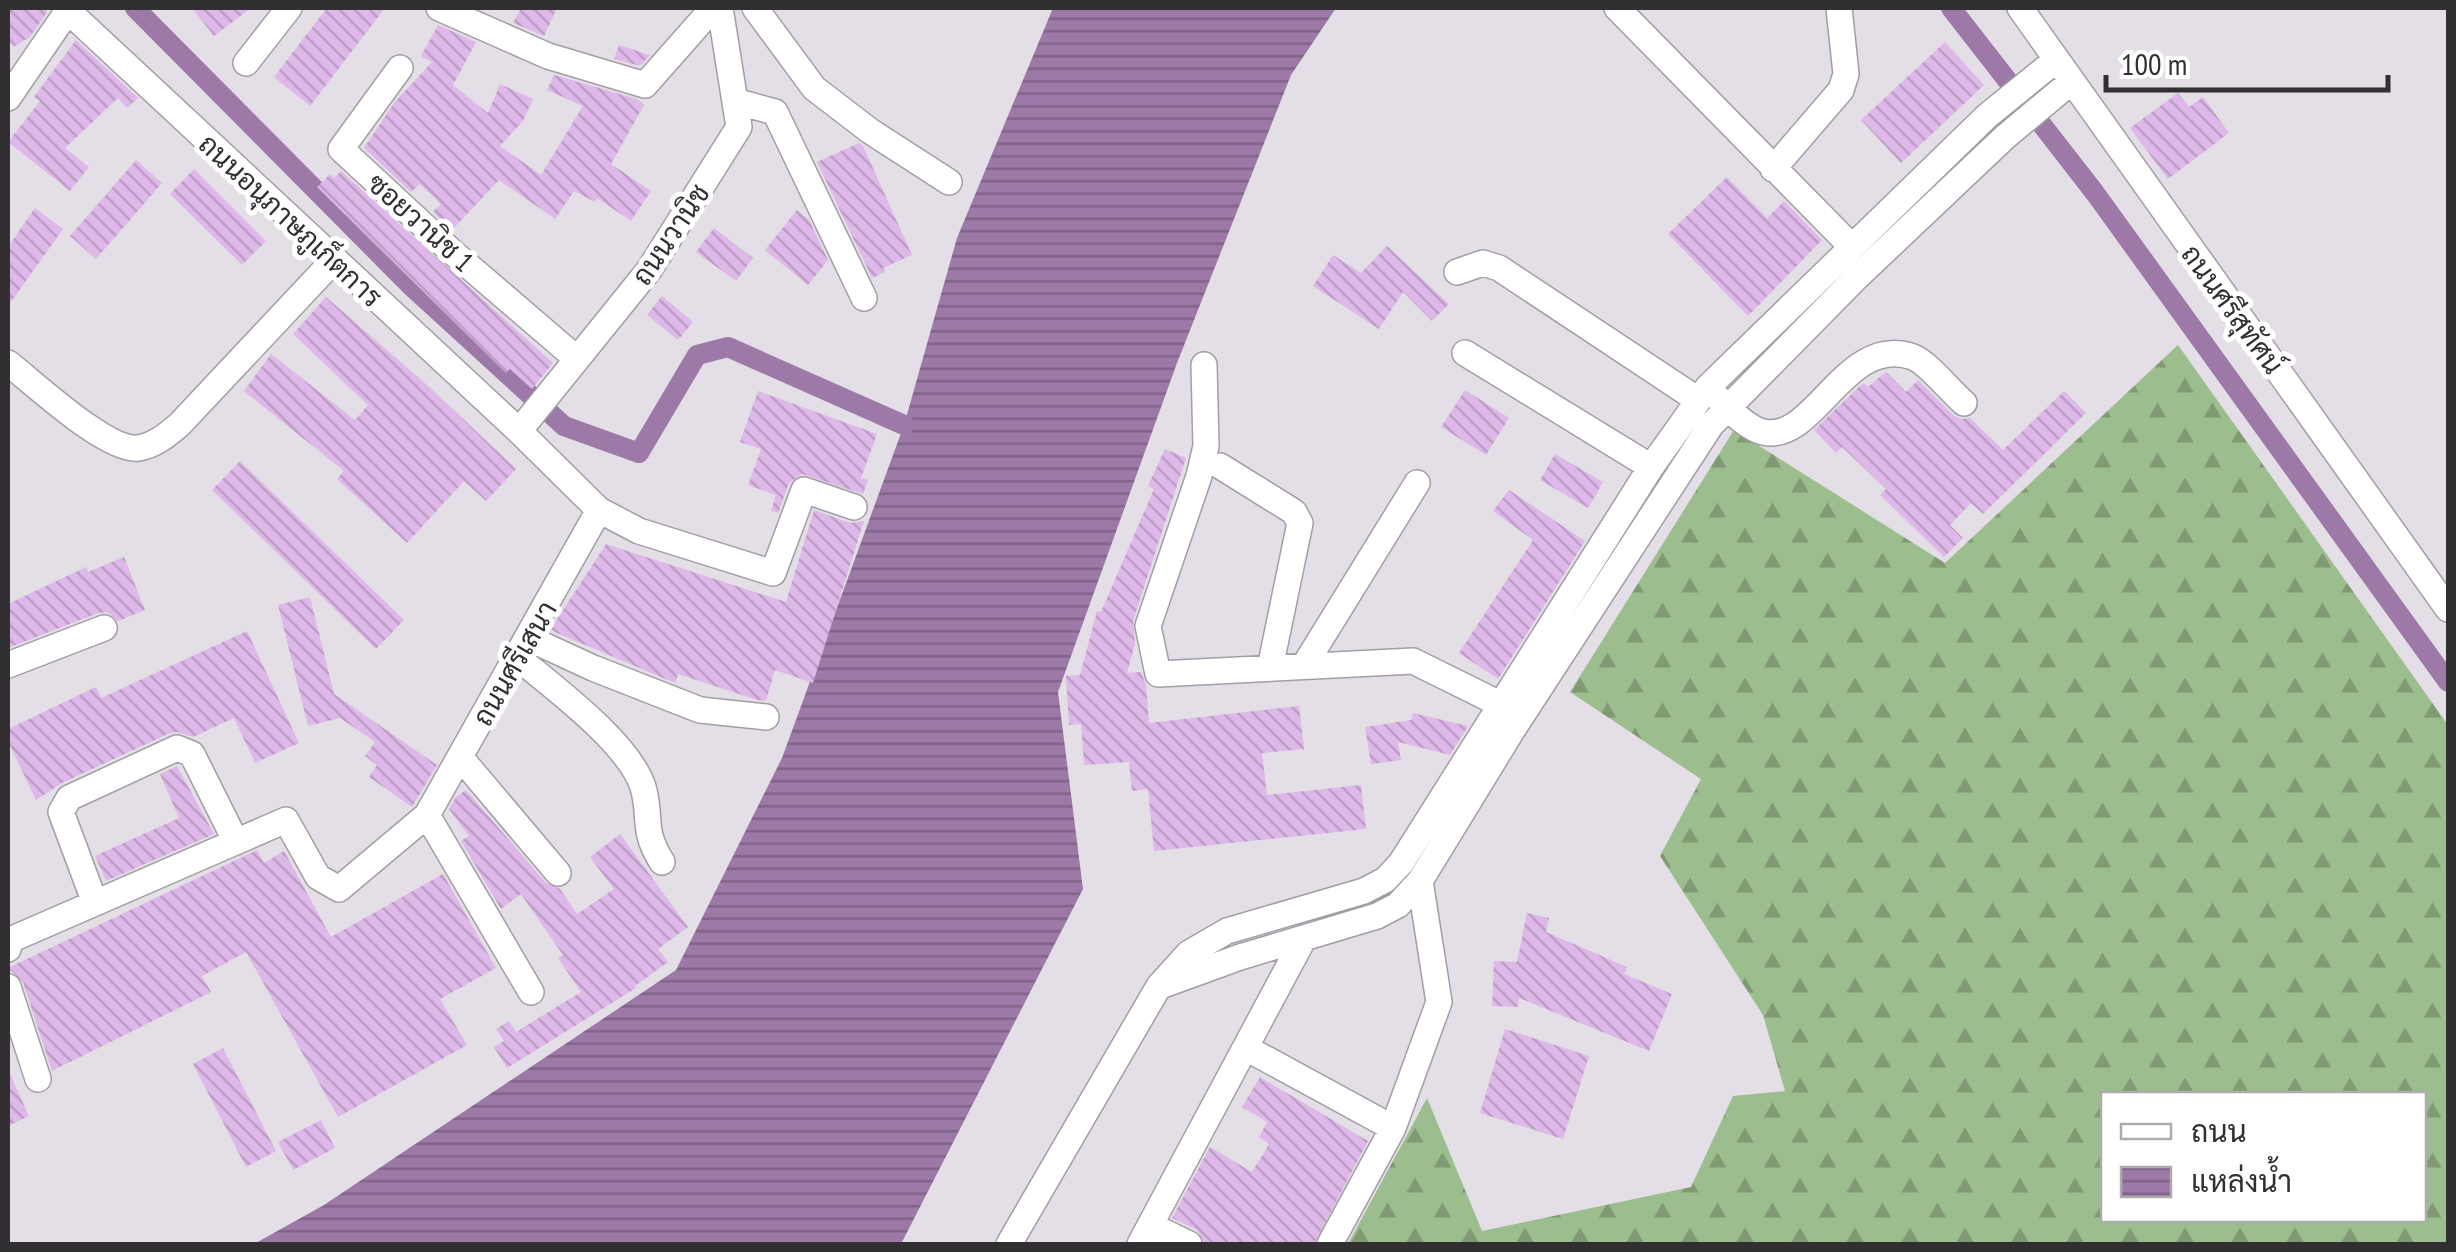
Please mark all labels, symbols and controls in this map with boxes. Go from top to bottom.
scale bar [2106,30,2388,92]
text: 100 m [2121,44,2187,83]
street label: ถนนอนุภาษภูเก็ตการ [190,124,391,316]
street label: ซอยวานิช 1 [360,164,482,280]
street label: ถนนวานิช [623,176,717,292]
street label: ถนนศรีสุทัศน์ [2172,237,2293,382]
street label: ถนนศรีเสนา [463,594,565,732]
legend [2101,1092,2426,1222]
text: ถนน [2191,1111,2247,1150]
text: แหล่งน้ำ [2191,1155,2292,1200]

